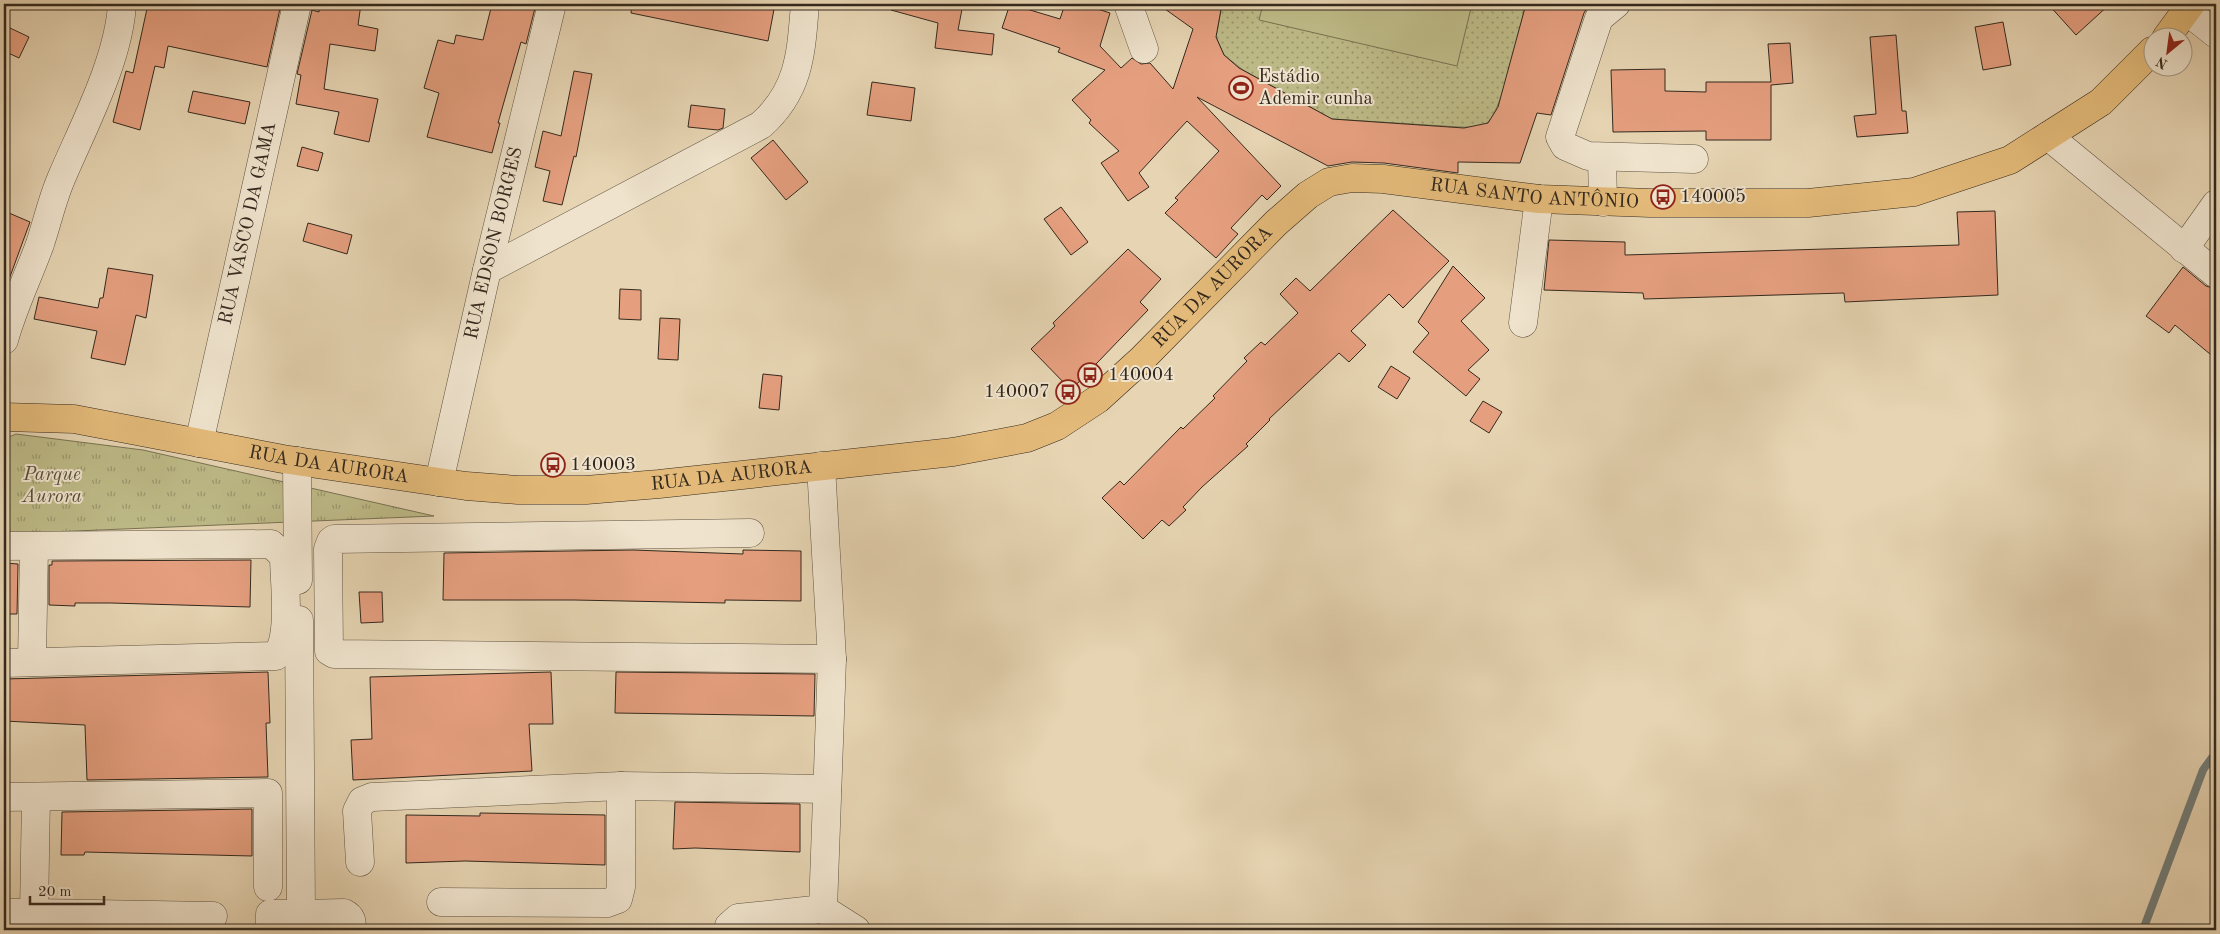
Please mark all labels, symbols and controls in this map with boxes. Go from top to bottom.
north arrow [2142,28,2192,78]
text: N [2154,54,2170,71]
place label: Estádio Ademir cunha [1258,68,1374,109]
sports icon: Estádio Ademir cunha [1228,75,1254,101]
street label: RUA VASCO DA GAMA [216,120,280,326]
street label: RUA EDSON BORGES [462,145,526,341]
street label: RUA SANTO ANTÔNIO [1429,176,1639,212]
bus stop icon: 140005 [1650,184,1676,210]
place label: 140005 [1680,188,1746,207]
street label: RUA DA AURORA [1149,222,1277,352]
bus stop icon: 140004 [1077,362,1103,388]
place label: 140004 [1108,366,1174,385]
bus stop icon: 140007 [1055,379,1081,405]
place label: 140007 [984,383,1050,402]
street label: RUA DA AURORA [247,443,411,487]
bus stop icon: 140003 [540,452,566,478]
place label: 140003 [570,456,636,475]
street label: RUA DA AURORA [650,458,813,494]
park label: Parque Aurora [21,466,82,507]
scale bar [30,874,104,906]
text: 20 m [38,885,72,900]

